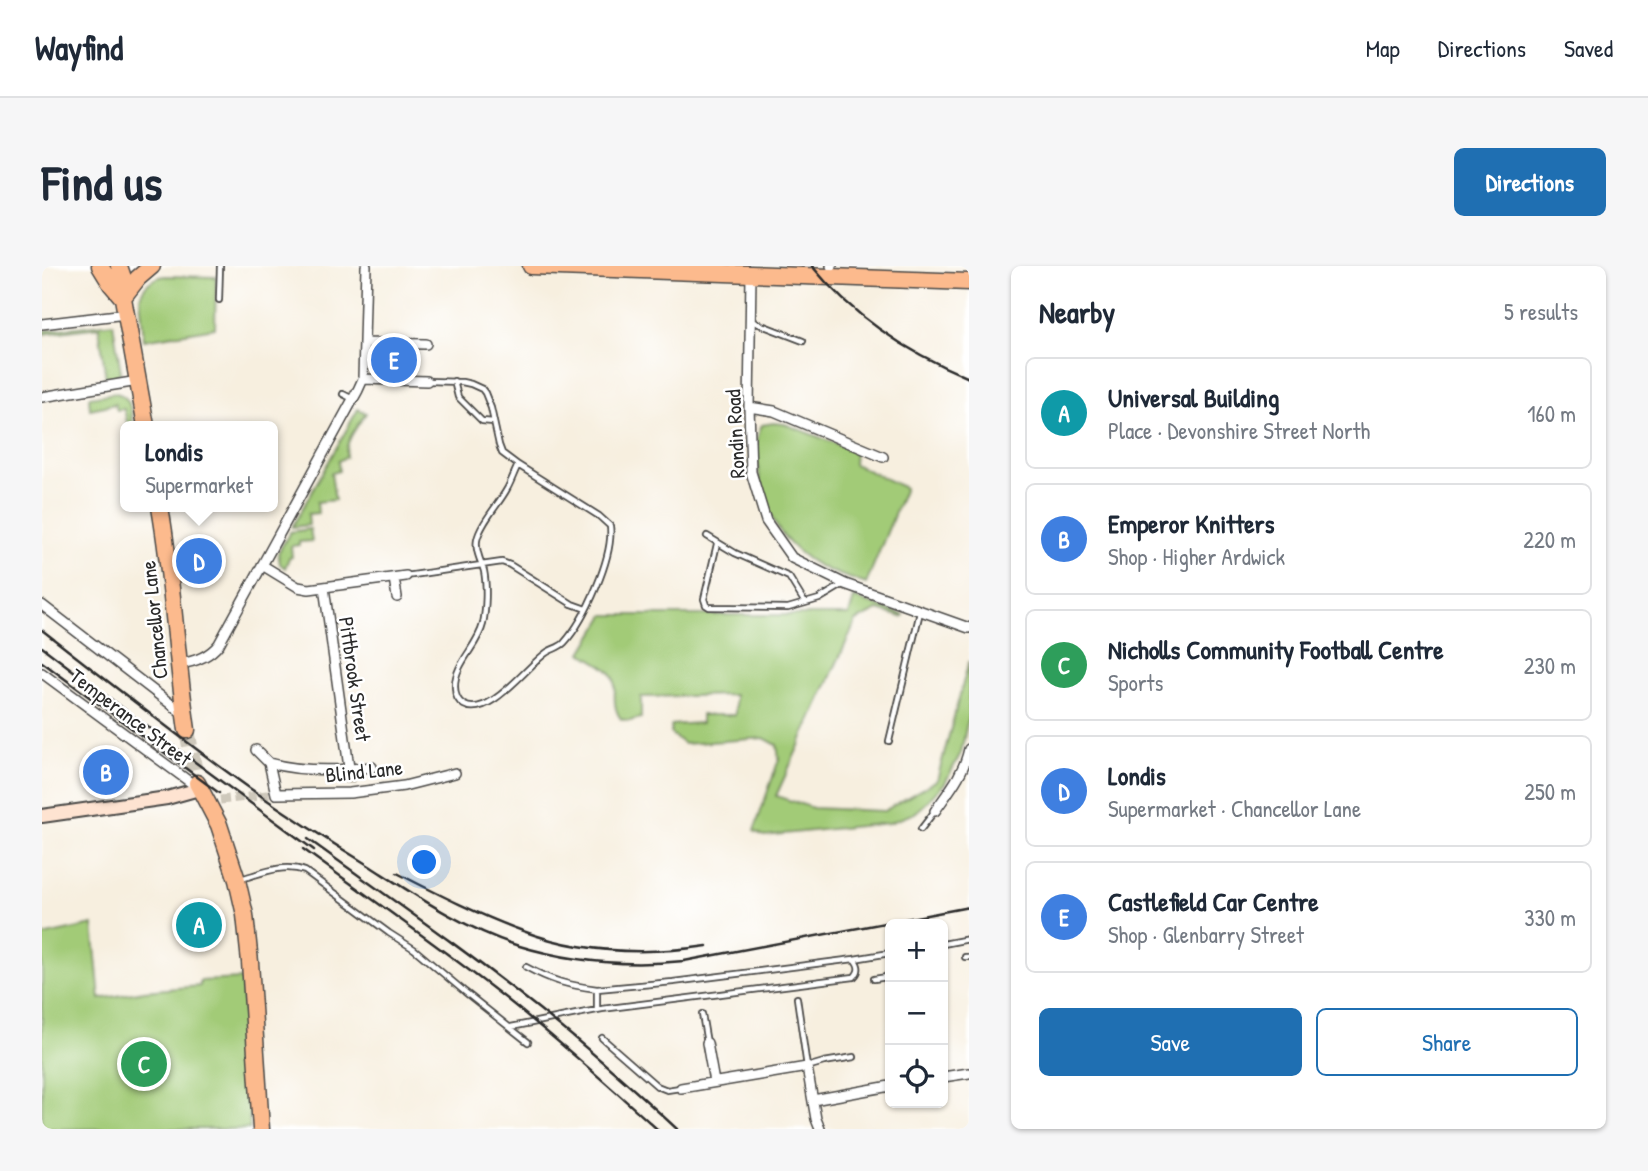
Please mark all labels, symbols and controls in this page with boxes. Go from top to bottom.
text: Wayfind [35,26,123,70]
text: Map [1366,32,1400,64]
text: Directions [1438,32,1526,64]
text: Saved [1564,32,1613,64]
button: Directions [1454,148,1606,216]
text: Find us [42,149,162,215]
text: Nearby [1039,292,1115,332]
text: 5 results [1504,296,1578,327]
pin: E [371,334,417,386]
text: Universal Building [1108,380,1279,415]
street label: Rondin Road [718,389,752,479]
text: A [1058,398,1070,429]
text: 160 m [1527,398,1576,429]
text: Place · Devonshire Street North [1108,415,1370,446]
popup [120,421,278,512]
text: Londis [145,434,203,469]
text: Supermarket [145,469,253,500]
text: Emperor Knitters [1108,506,1275,541]
text: B [1058,524,1070,555]
text: 220 m [1523,524,1576,555]
pin: D [176,535,222,587]
text: Shop · Higher Ardwick [1108,541,1285,572]
street label: Chancellor Lane [133,559,175,681]
street label: Pittbrook Street [332,615,378,744]
text: Nicholls Community Football Centre [1108,632,1444,667]
text: C [1058,650,1070,681]
text: 230 m [1524,650,1576,681]
street label: Temperance Street [64,662,199,773]
text: Sports [1108,667,1163,698]
pin: B [83,746,129,798]
street label: Blind Lane [324,753,404,789]
text: Londis [1108,758,1166,793]
text: D [1059,776,1069,807]
text: 250 m [1524,776,1576,807]
text: Supermarket · Chancellor Lane [1108,793,1361,824]
your location [407,845,441,879]
text: Castlefield Car Centre [1108,884,1319,919]
pin: A [176,899,222,951]
text: E [1059,902,1069,933]
text: 330 m [1524,902,1576,933]
map controls [885,919,948,1108]
button: + [885,919,948,982]
text: Shop · Glenbarry Street [1108,919,1304,950]
button: − [885,982,948,1045]
button: Save [1039,1008,1302,1076]
button: Share [1316,1008,1578,1076]
pin: C [121,1038,167,1090]
button: locate [885,1045,948,1108]

